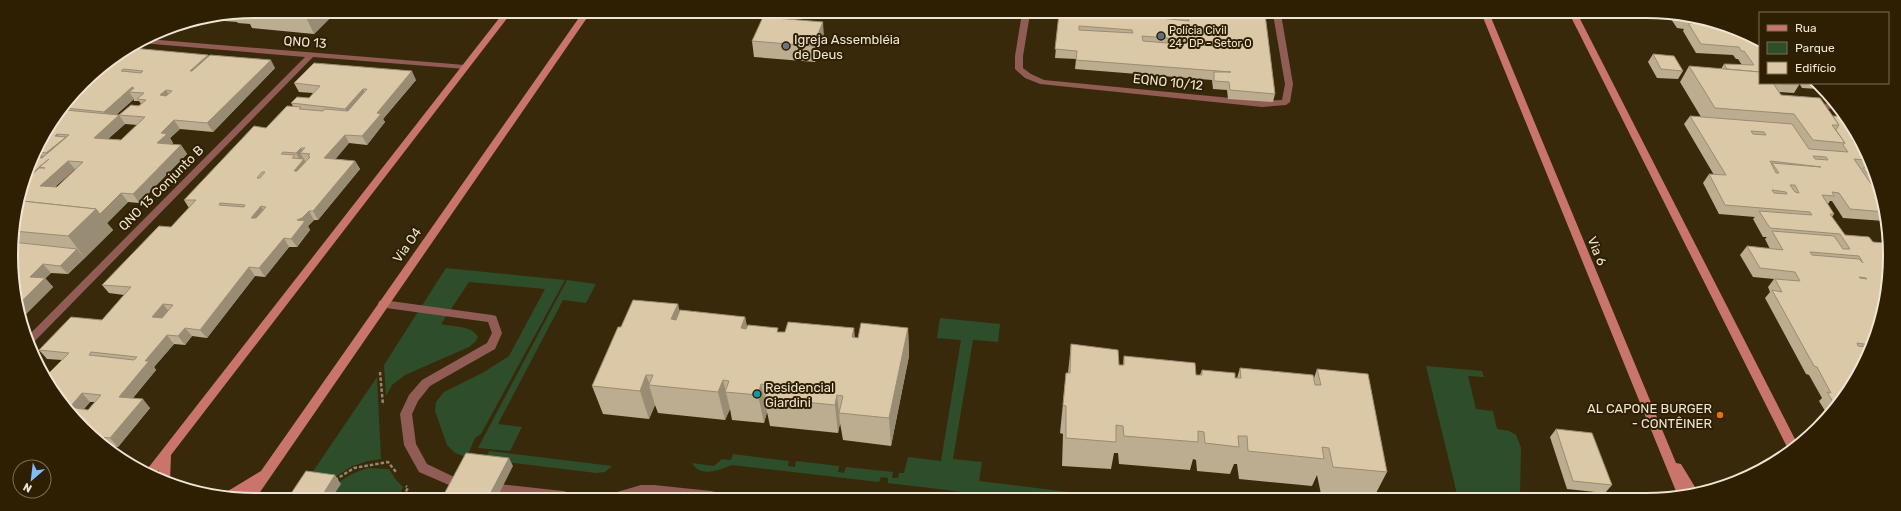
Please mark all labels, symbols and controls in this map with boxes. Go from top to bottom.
legend [1759,12,1889,84]
text: Rua [1795,21,1817,35]
place label: Polícia Civil 24ª DP - Setor O [1169,24,1252,50]
marker: Polícia Civil 24ª DP - Setor O [1156,31,1166,41]
place label: Igreja Assembléia de Deus [794,32,900,62]
street label: QNO 13 [283,33,327,51]
marker: Igreja Assembléia de Deus [781,41,791,51]
text: Parque [1795,41,1835,55]
text: Edifício [1795,61,1836,75]
street label: EQNO 10/12 [1132,71,1204,93]
street label: QNO 13 Conjunto B [115,142,207,234]
street label: Via O4 [390,225,424,265]
street label: Via 6 [1584,234,1610,268]
place label: Residencial Giardini [765,380,834,410]
marker: Residencial Giardini [752,389,762,399]
place label: AL CAPONE BURGER - CONTÊINER [1587,401,1712,431]
marker: AL CAPONE BURGER - CONTÊINER [1715,410,1725,420]
north arrow [12,459,52,499]
text: N [21,480,34,495]

